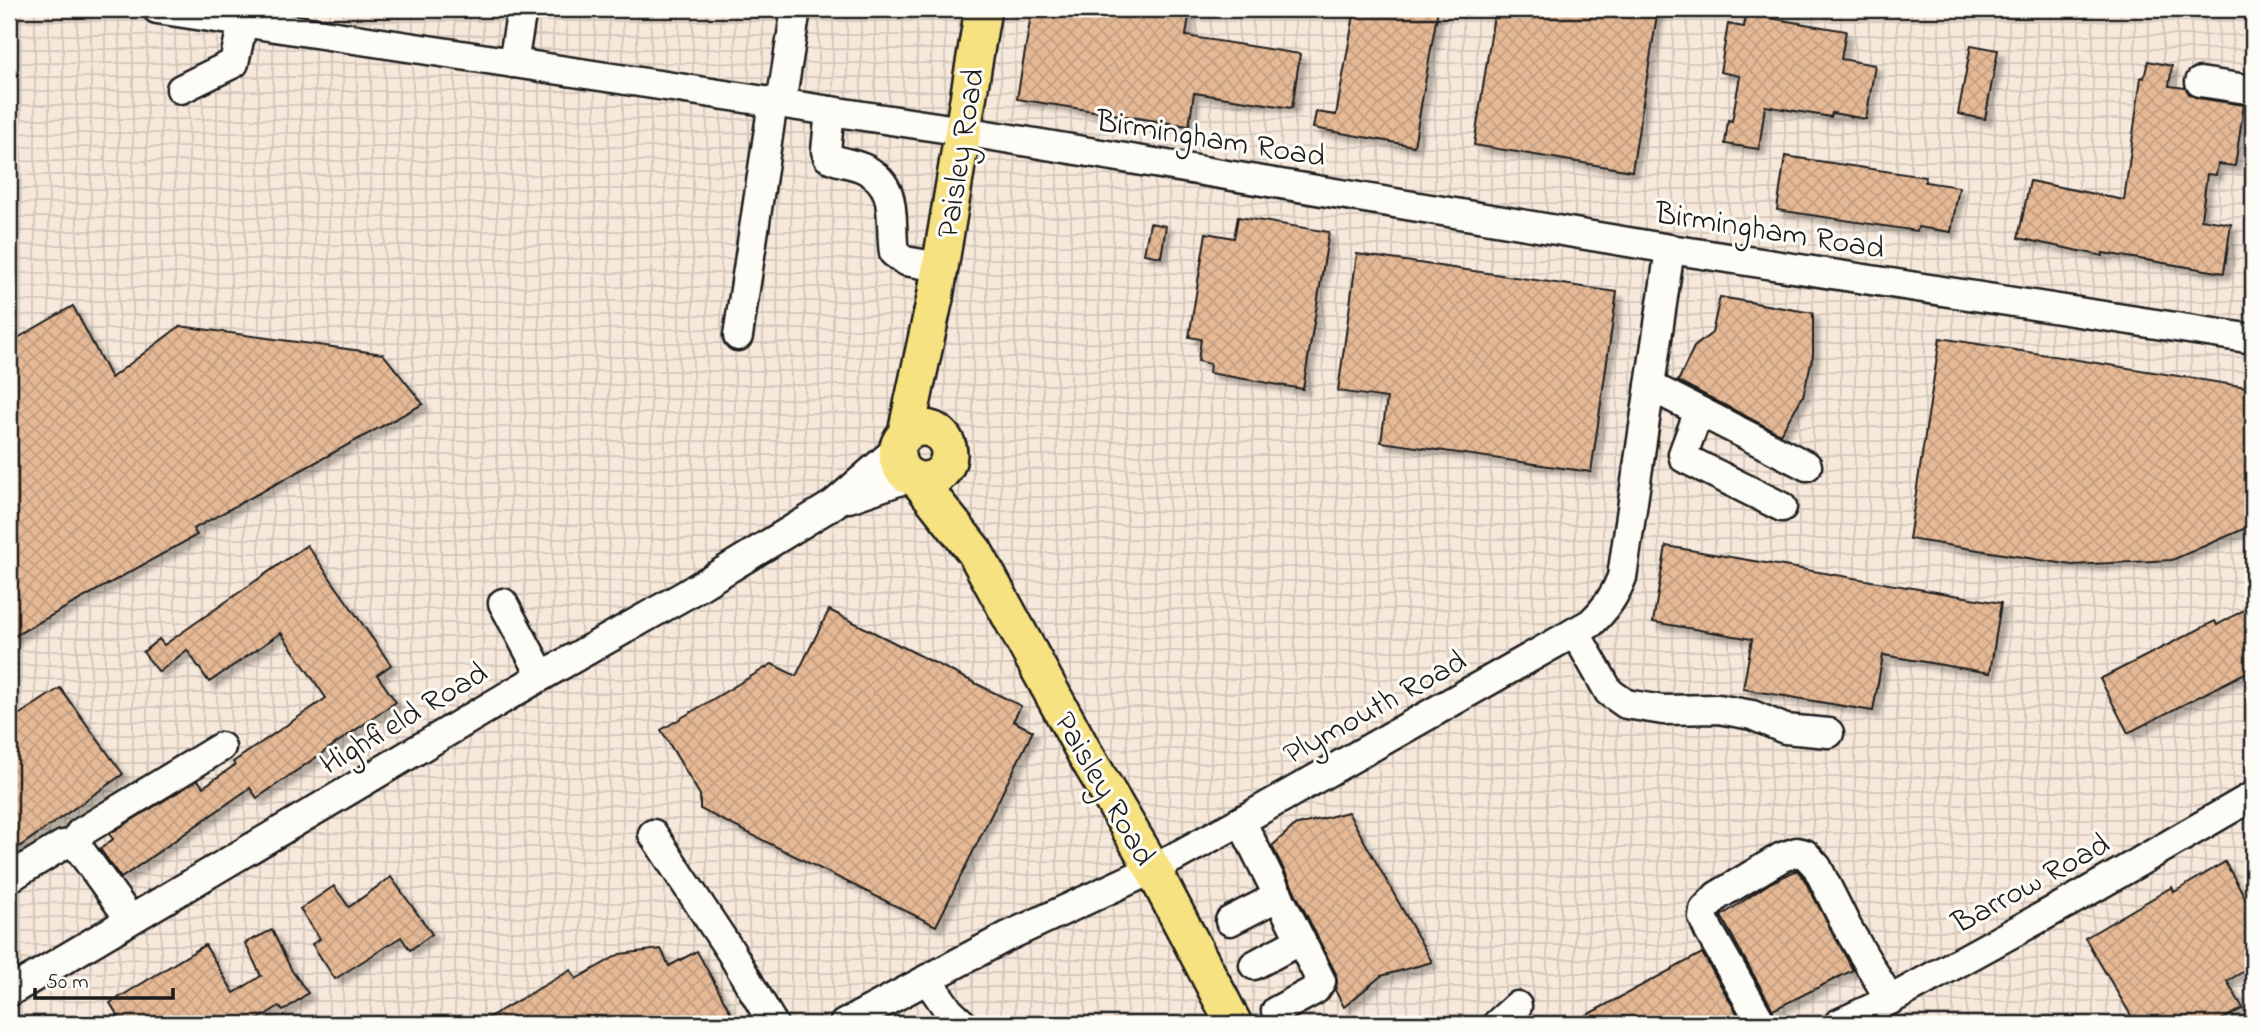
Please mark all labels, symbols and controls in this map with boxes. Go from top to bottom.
street label: Paisley Road [926,65,999,242]
street label: Birmingham Road [1091,99,1329,182]
street label: Birmingham Road [1650,191,1888,274]
street label: Plymouth Road [1276,639,1476,779]
street label: Highfield Road [312,651,498,789]
street label: Paisley Road [1040,704,1166,876]
street label: Barrow Road [1943,822,2119,948]
scale bar [35,956,173,1000]
text: 50 m [46,968,89,998]

